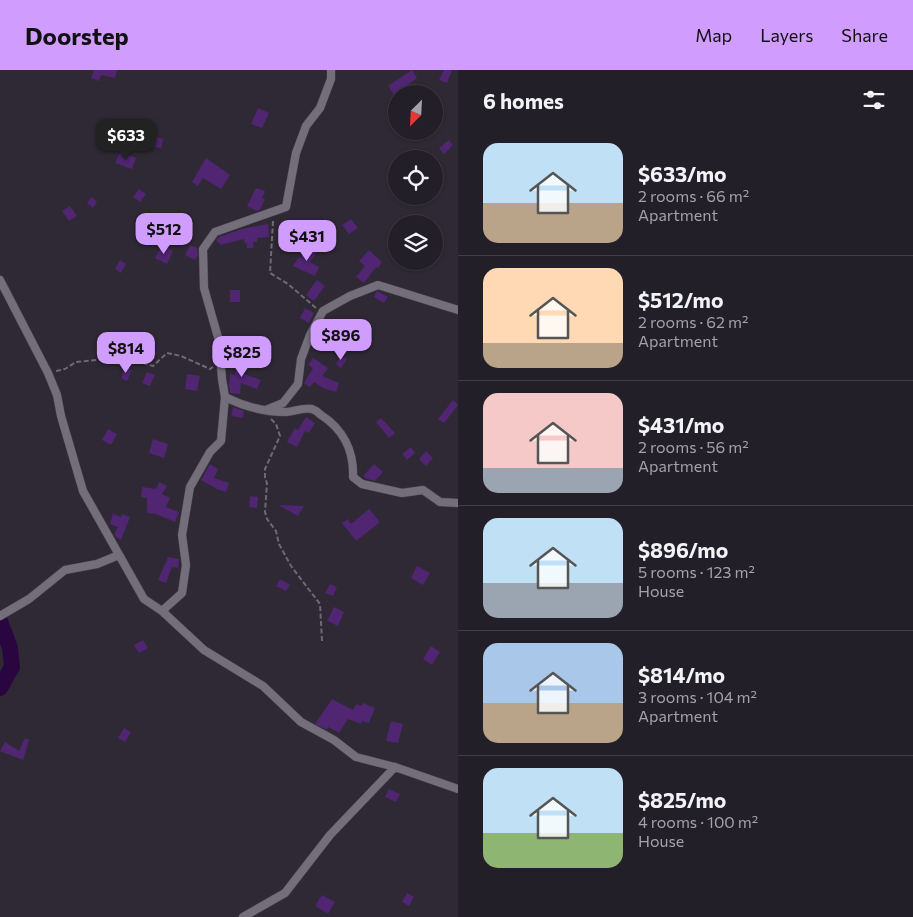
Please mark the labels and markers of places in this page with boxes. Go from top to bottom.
pin: $633 [96,118,156,161]
pin: $512 [134,212,194,255]
pin: $431 [277,220,337,262]
pin: $896 [311,318,371,361]
pin: $814 [96,332,156,374]
pin: $825 [212,336,272,378]

